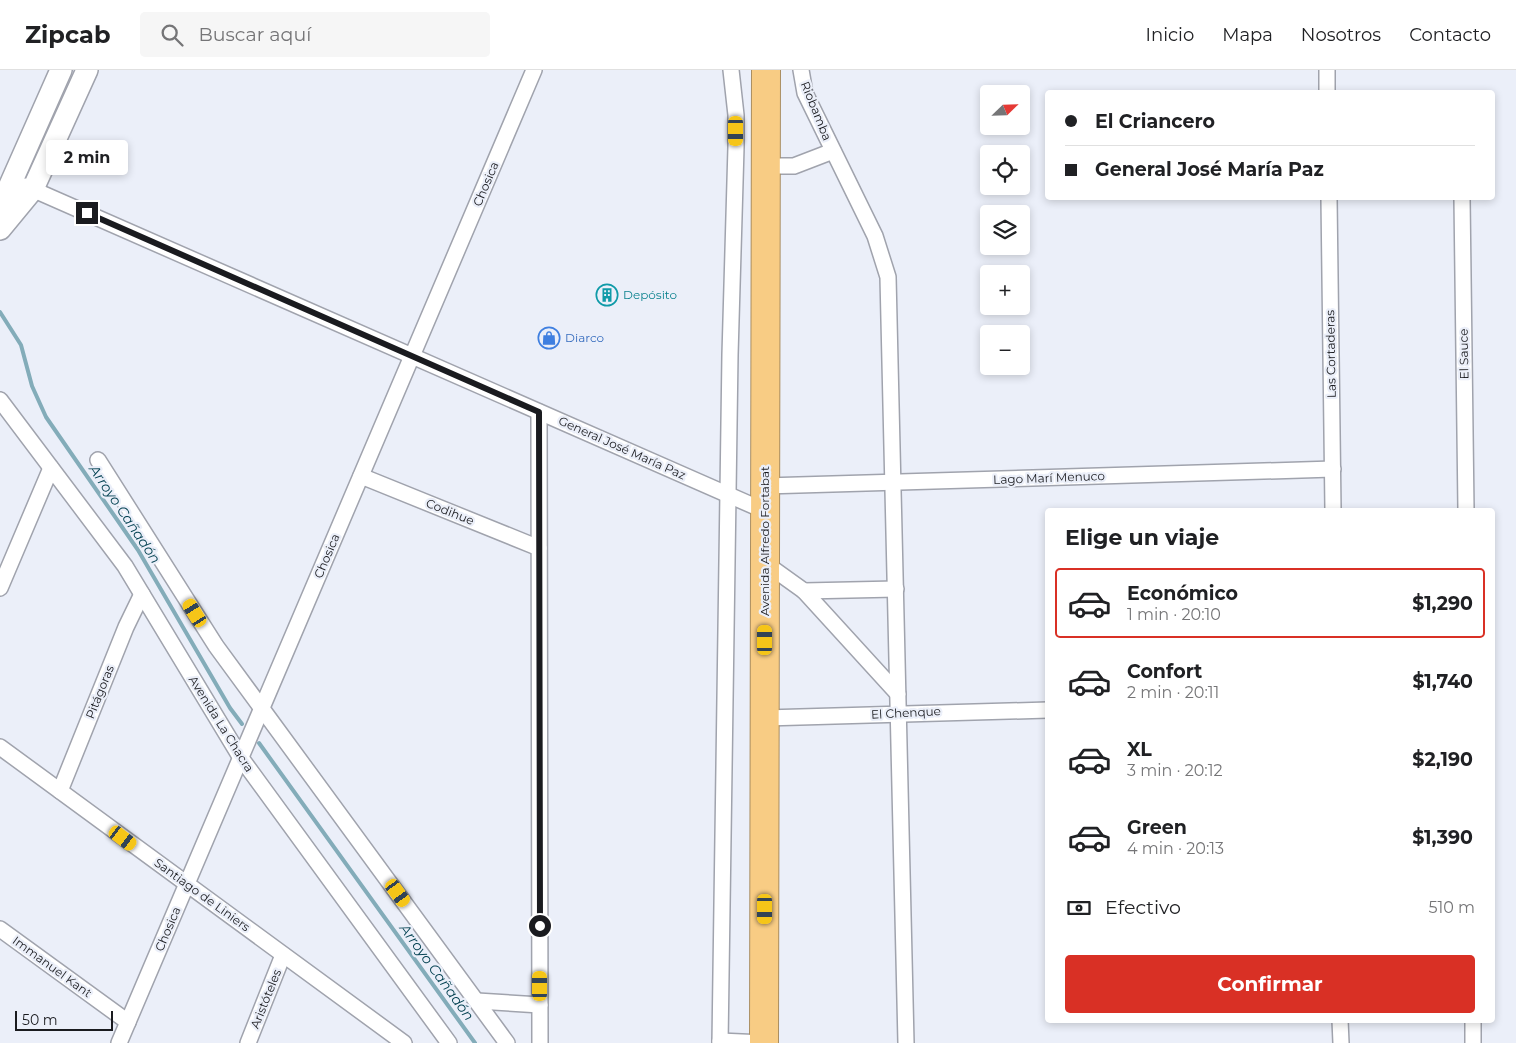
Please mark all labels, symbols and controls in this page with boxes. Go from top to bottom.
search box [140,12,490,57]
text: Zipcab [25,20,110,49]
icon: search [158,21,186,49]
text: Buscar aquí [198,23,311,46]
text: Inicio [1146,24,1194,46]
text: Mapa [1222,24,1273,46]
text: Nosotros [1301,24,1381,46]
text: Contacto [1409,24,1491,46]
street label: Riobamba [798,79,835,143]
north arrow [980,85,1030,135]
map controls [980,85,1030,375]
text: El Criancero [1095,110,1215,133]
car [728,116,743,146]
callout: 2 min [46,140,128,176]
button: locate [980,145,1030,195]
text: 2 min [64,148,110,167]
text: General José María Paz [1095,158,1324,181]
street label: Chosica [469,159,502,208]
route end [76,202,98,224]
button: layers [980,205,1030,255]
button: + [980,265,1030,315]
building icon: Depósito [595,283,619,307]
place label: Depósito [623,287,677,302]
street label: Las Cortaderas [1322,310,1339,398]
button: − [980,325,1030,375]
shop icon: Diarco [537,326,561,350]
street label: El Sauce [1456,328,1471,380]
place label: Diarco [565,330,604,345]
street label: General José María Paz [556,413,688,482]
water label: Arroyo Cañadón [85,460,165,567]
street label: Avenida Alfredo Fortabat [757,466,772,616]
street label: Lago Marí Menuco [993,468,1105,487]
street label: Codihue [424,495,476,528]
text: Elige un viaje [1065,524,1219,551]
street label: Chosica [310,531,343,580]
icon: car [1067,581,1112,626]
text: Económico [1127,582,1238,605]
text: $1,290 [1412,592,1473,615]
car [180,596,209,630]
text: 1 min · 20:10 [1127,605,1221,624]
car [757,625,772,655]
icon: car [1067,659,1112,704]
text: Confort [1127,660,1202,683]
street label: Pitágoras [82,663,117,721]
text: $1,740 [1412,670,1473,693]
street label: Avenida La Chacra [186,673,257,775]
text: 2 min · 20:11 [1127,683,1219,702]
street label: El Chenque [871,703,941,722]
icon: car [1067,737,1112,782]
text: XL [1127,738,1152,761]
text: $2,190 [1412,748,1473,771]
text: 3 min · 20:12 [1127,761,1223,780]
icon: car [1067,815,1112,860]
text: Green [1127,816,1187,839]
car [106,823,139,853]
text: $1,390 [1412,826,1473,849]
text: 4 min · 20:13 [1127,839,1224,858]
street label: Santiago de Liniers [151,855,253,934]
car [383,876,412,910]
car [757,894,772,924]
icon: cash [1065,894,1093,922]
text: Efectivo [1105,896,1181,919]
text: 510 m [1428,898,1475,917]
street label: Chosica [151,904,184,953]
route start [529,915,551,937]
water label: Arroyo Cañadón [395,919,478,1024]
street label: Immanuel Kant [10,933,95,1000]
button: Confirmar [1065,955,1475,1013]
street label: Aristóteles [247,967,284,1031]
car [532,971,547,1001]
scale bar [15,1008,112,1031]
text: 50 m [22,1011,58,1029]

